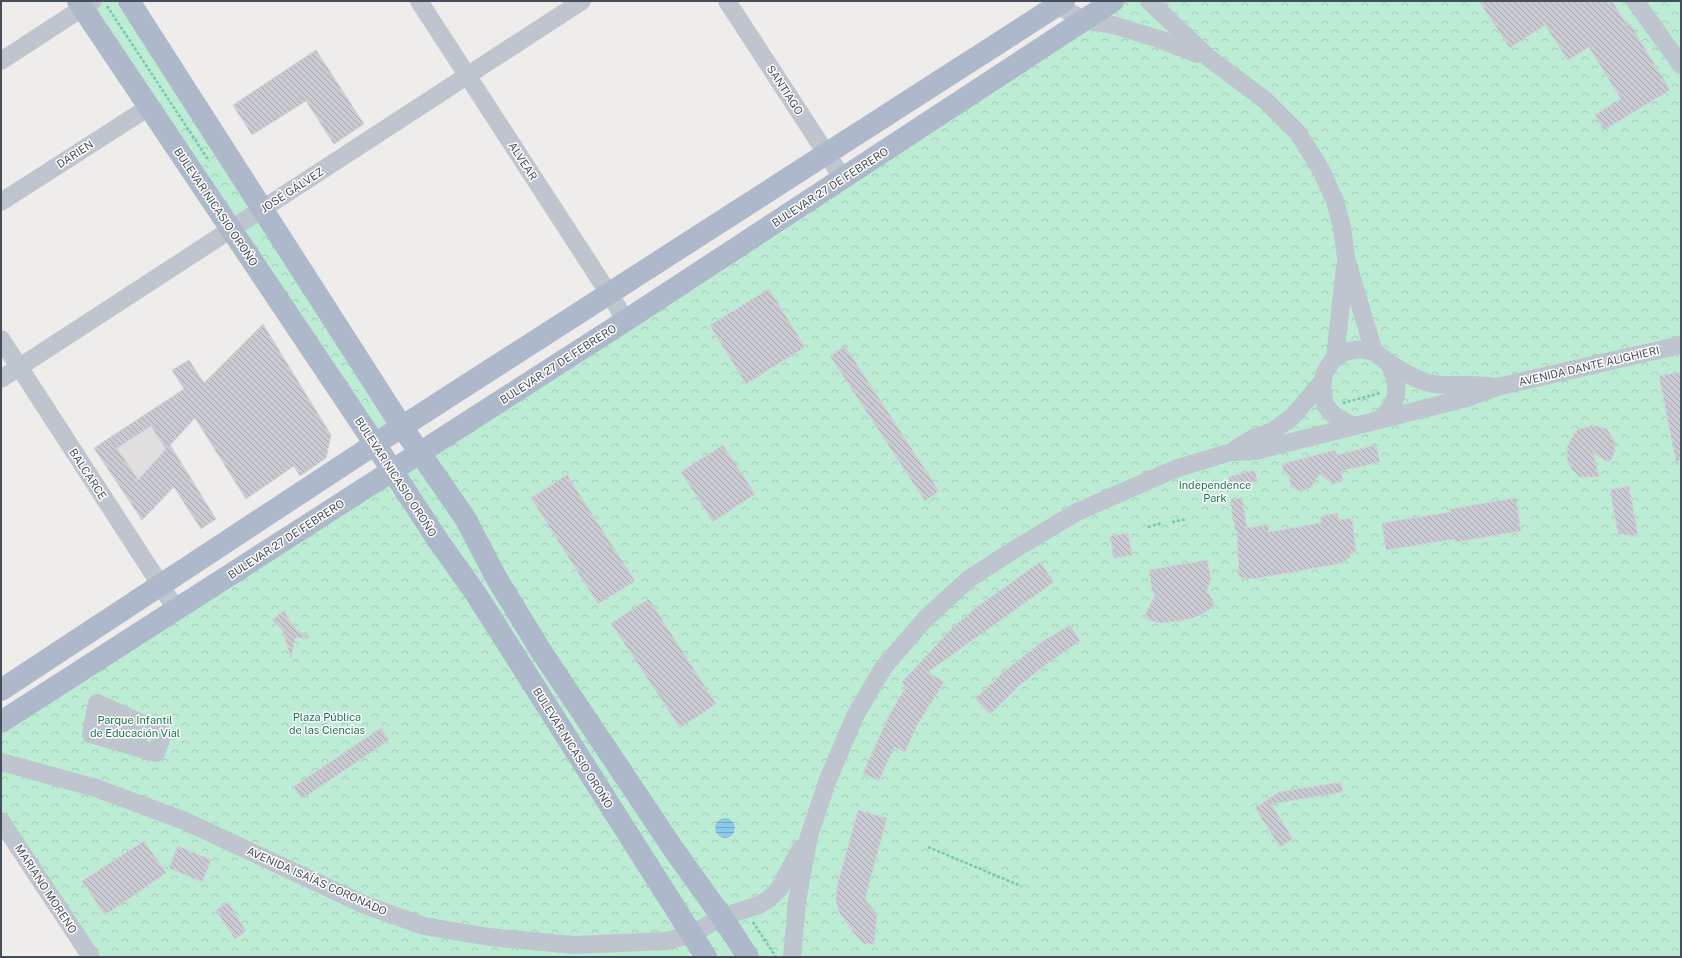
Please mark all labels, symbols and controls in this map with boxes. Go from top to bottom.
street label: SANTIAGO [765,63,805,117]
street label: DARIEN [55,138,95,170]
street label: ALVEAR [506,140,540,182]
street label: BULEVAR 27 DE FEBRERO [770,145,890,229]
street label: BULEVAR NICASIO OROÑO [172,146,260,268]
street label: JOSÉ GÁLVEZ [258,165,325,215]
street label: BULEVAR 27 DE FEBRERO [498,322,618,406]
street label: AVENIDA DANTE ALIGHIERI [1518,344,1660,388]
street label: BULEVAR NICASIO OROÑO [353,415,439,539]
street label: BALCARCE [67,446,109,502]
park label: Independence Park [1179,479,1251,504]
street label: BULEVAR 27 DE FEBRERO [226,497,346,581]
street label: BULEVAR NICASIO OROÑO [531,686,615,810]
park label: Plaza Pública de las Ciencias [289,711,365,736]
park label: Parque Infantil de Educación Vial [90,714,180,739]
street label: MARIANO MORENO [13,842,79,936]
street label: AVENIDA ISAÍAS CORONADO [245,844,389,917]

